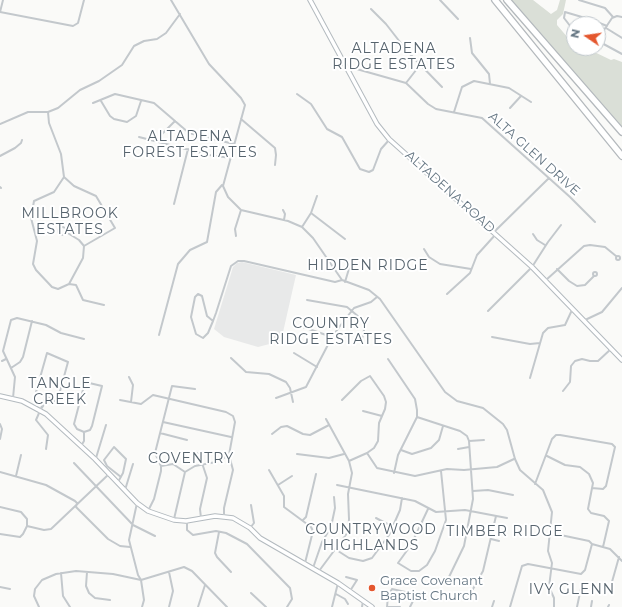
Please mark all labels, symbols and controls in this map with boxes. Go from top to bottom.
north arrow [566,16,606,56]
text: N [567,28,583,39]
district label: ALTADENA RIDGE ESTATES [332,41,456,74]
street label: ALTA GLEN DRIVE [485,109,583,199]
district label: ALTADENA FOREST ESTATES [122,129,258,162]
street label: ALTADENA ROAD [402,148,498,236]
district label: MILLBROOK ESTATES [21,206,119,238]
district label: HIDDEN RIDGE [307,258,429,274]
district label: COUNTRY RIDGE ESTATES [269,316,393,348]
district label: TANGLE CREEK [28,376,92,408]
district label: COVENTRY [148,451,234,467]
district label: COUNTRYWOOD HIGHLANDS [305,522,437,554]
district label: TIMBER RIDGE [446,524,564,540]
place label: Grace Covenant Baptist Church [380,573,483,604]
district label: IVY GLENN [529,582,615,598]
marker: Grace Covenant Baptist Church [367,583,377,593]

